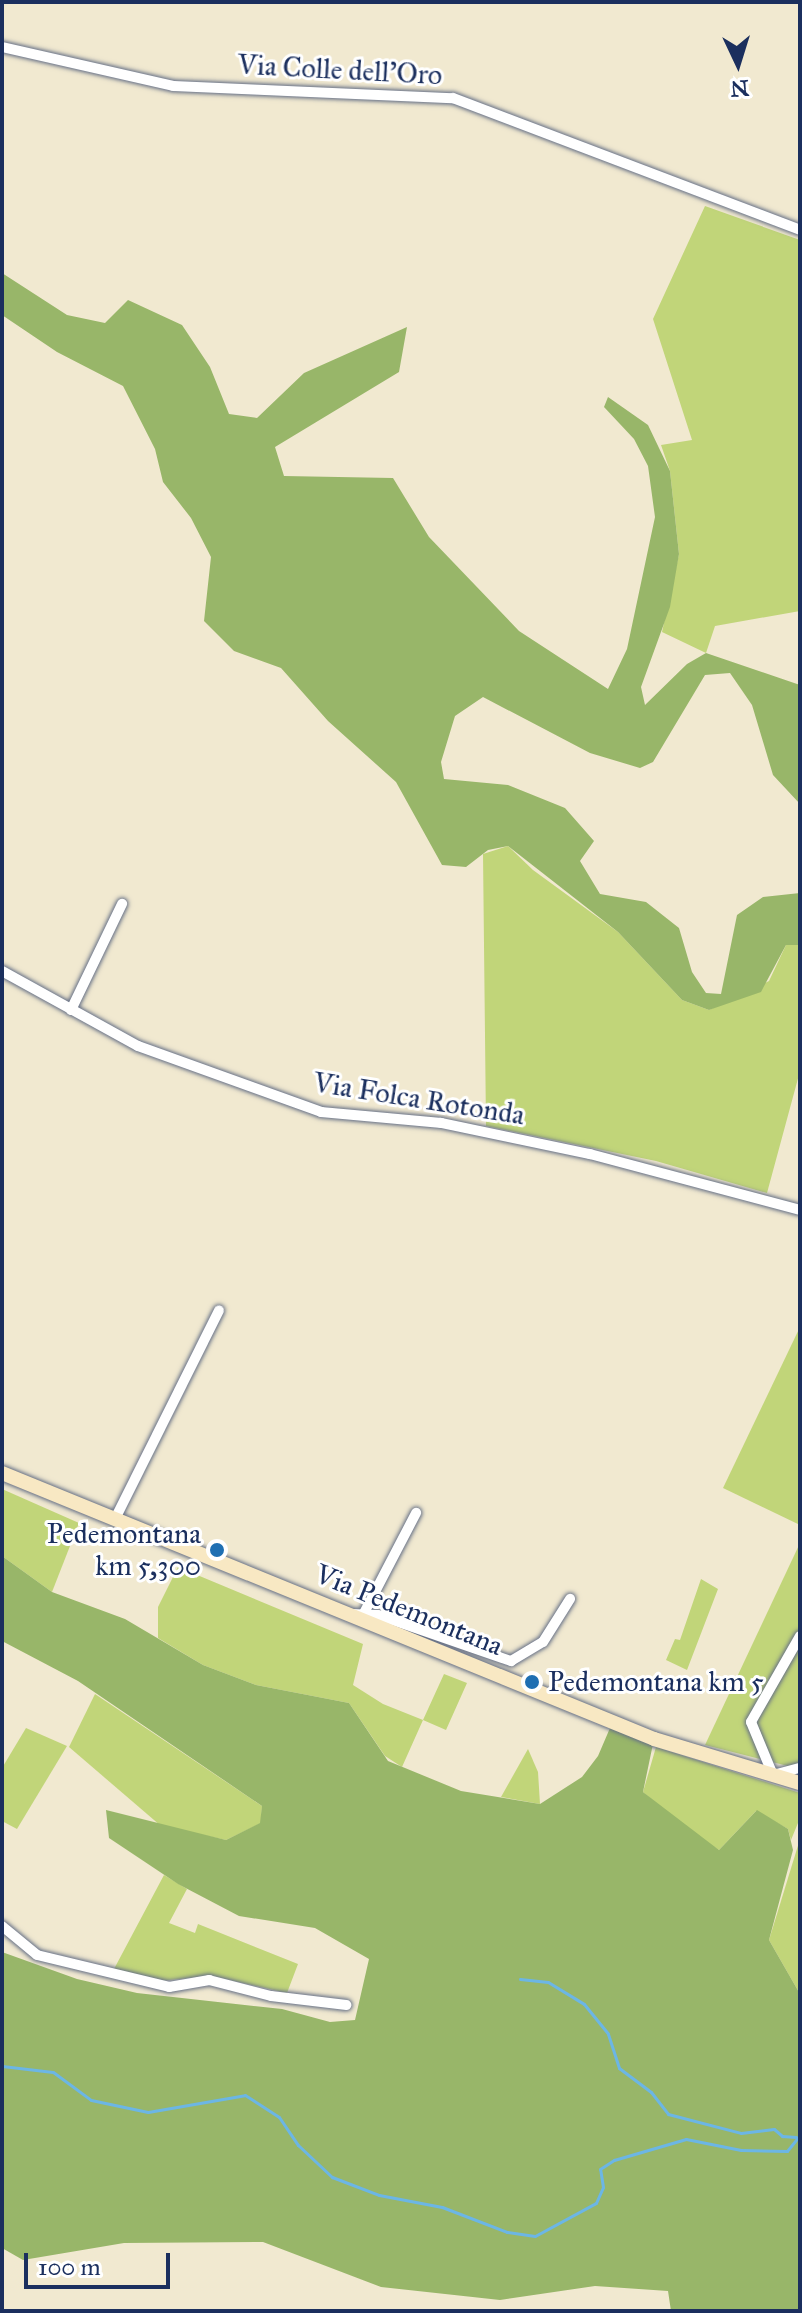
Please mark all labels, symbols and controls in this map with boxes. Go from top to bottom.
north arrow [698,24,778,104]
street label: Via Colle dell'Oro [237,48,443,92]
text: N [729,74,750,103]
street label: Via Folca Rotonda [311,1066,527,1132]
place label: Pedemontana km 5,300 [47,1517,201,1583]
marker: Pedemontana km 5,300 [208,1541,226,1559]
street label: Via Pedemontana [310,1557,508,1663]
place label: Pedemontana km 5 [548,1665,764,1699]
marker: Pedemontana km 5 [523,1673,541,1691]
scale bar [28,2237,174,2287]
text: 100 m [38,2252,101,2282]

